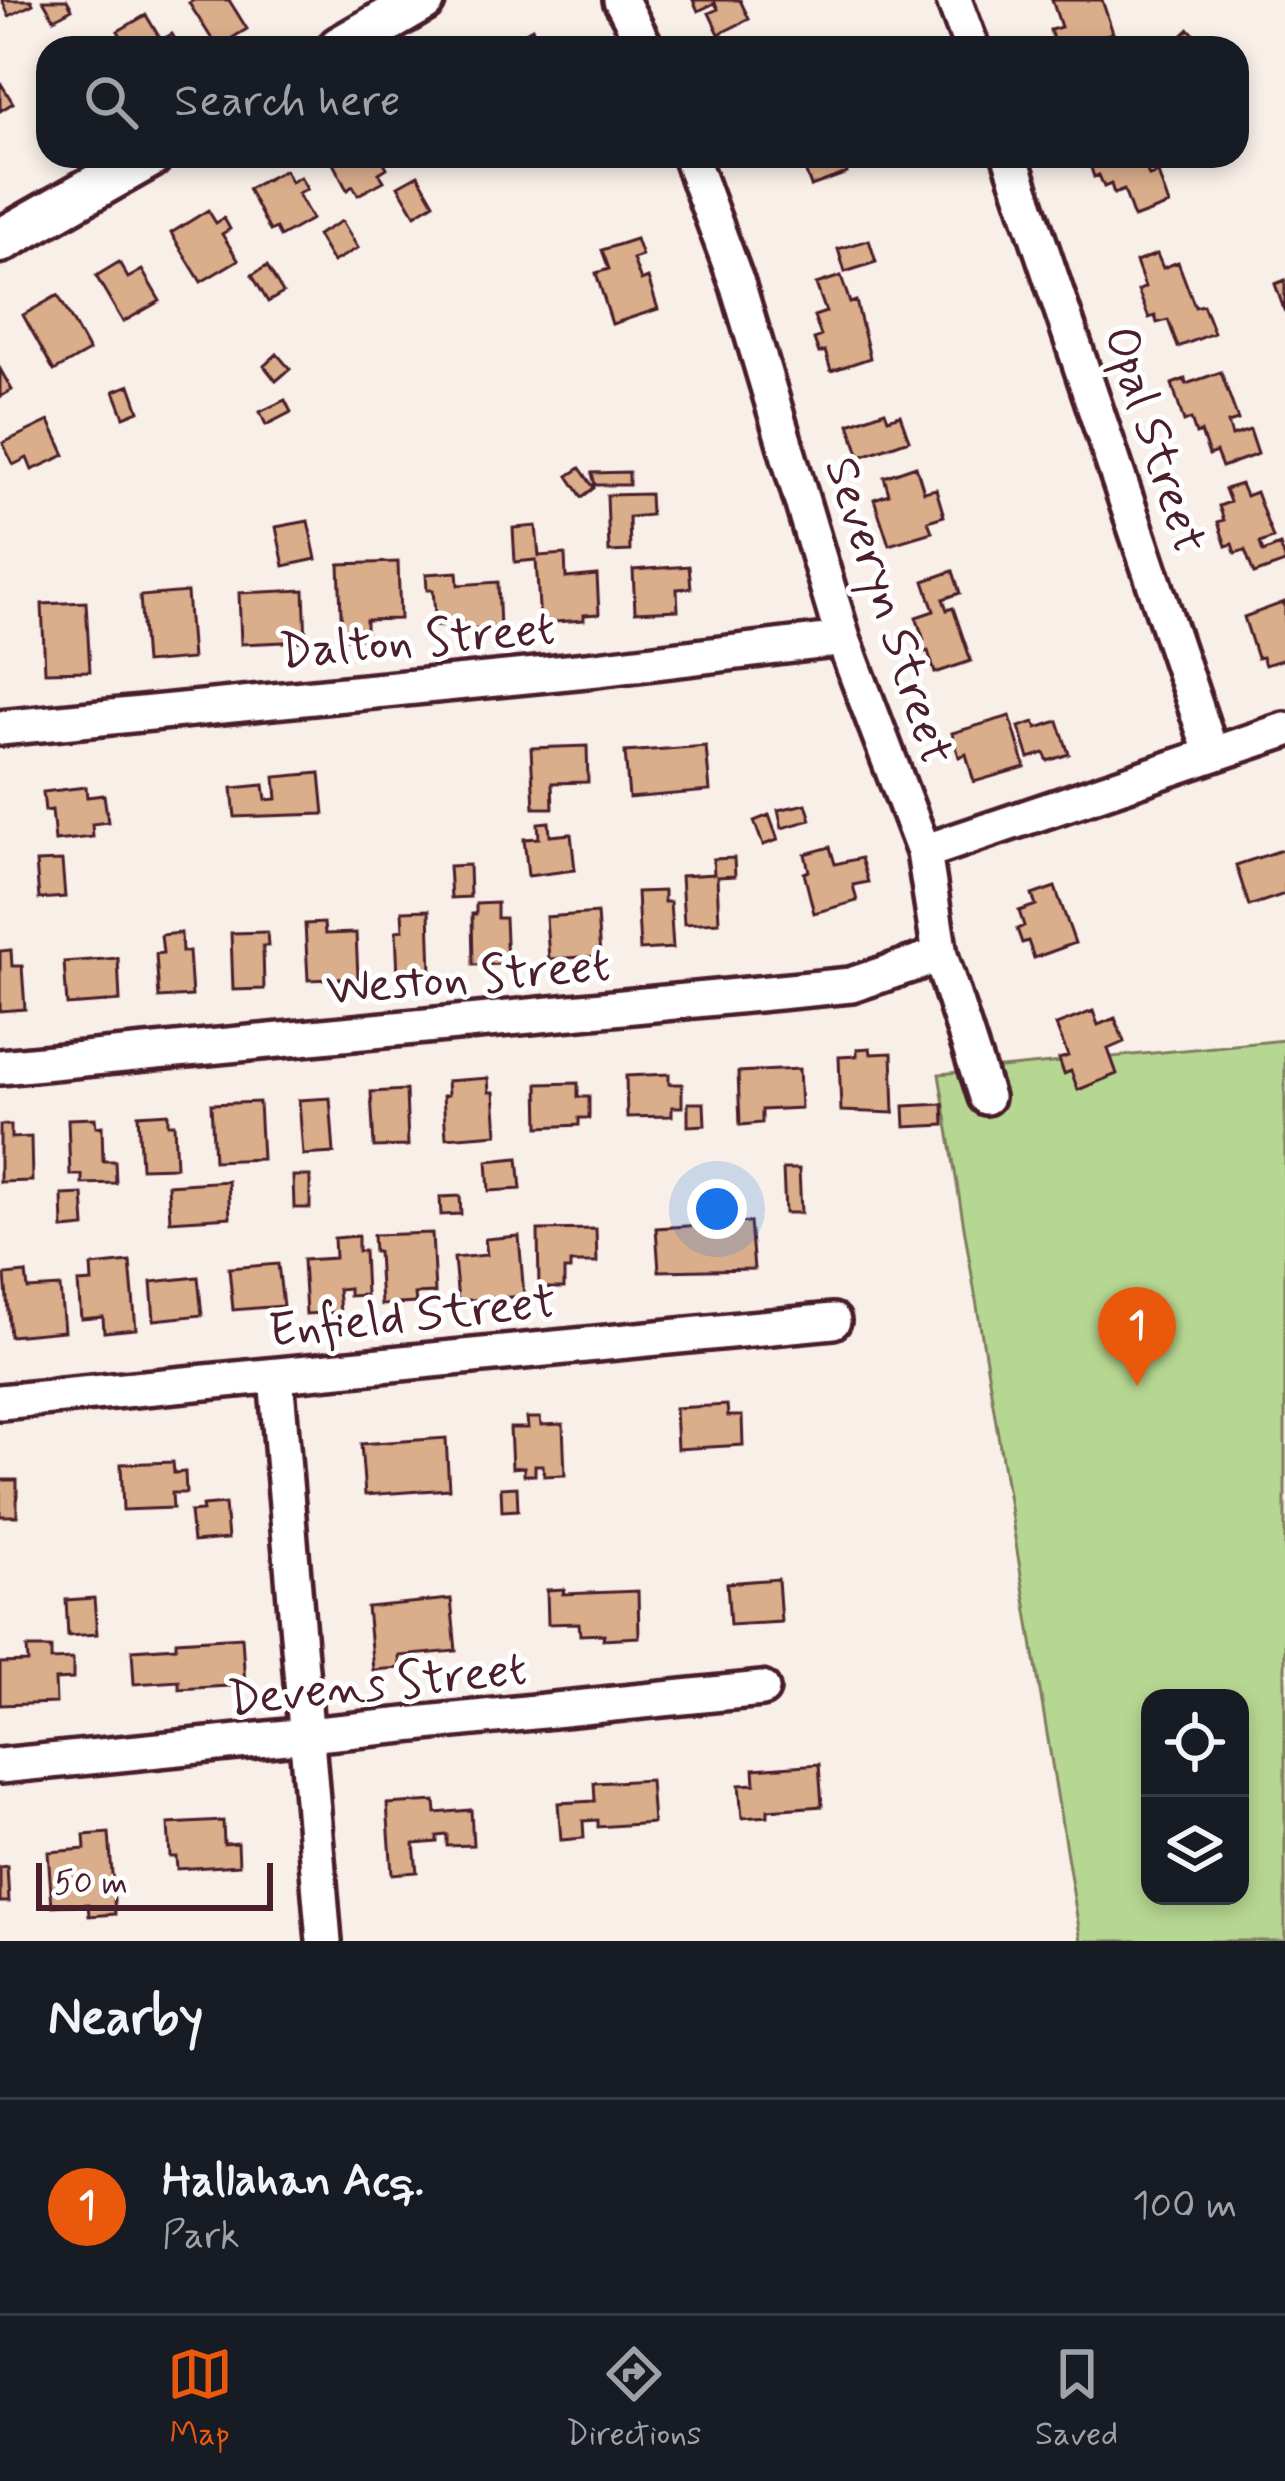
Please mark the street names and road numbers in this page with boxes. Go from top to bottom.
street label: Opal Street [1087,318,1220,562]
street label: Severyn Street [808,449,967,773]
street label: Dalton Street [277,598,558,685]
street label: Weston Street [324,935,613,1022]
street label: Enfield Street [266,1271,559,1364]
street label: Devens Street [225,1638,530,1732]

